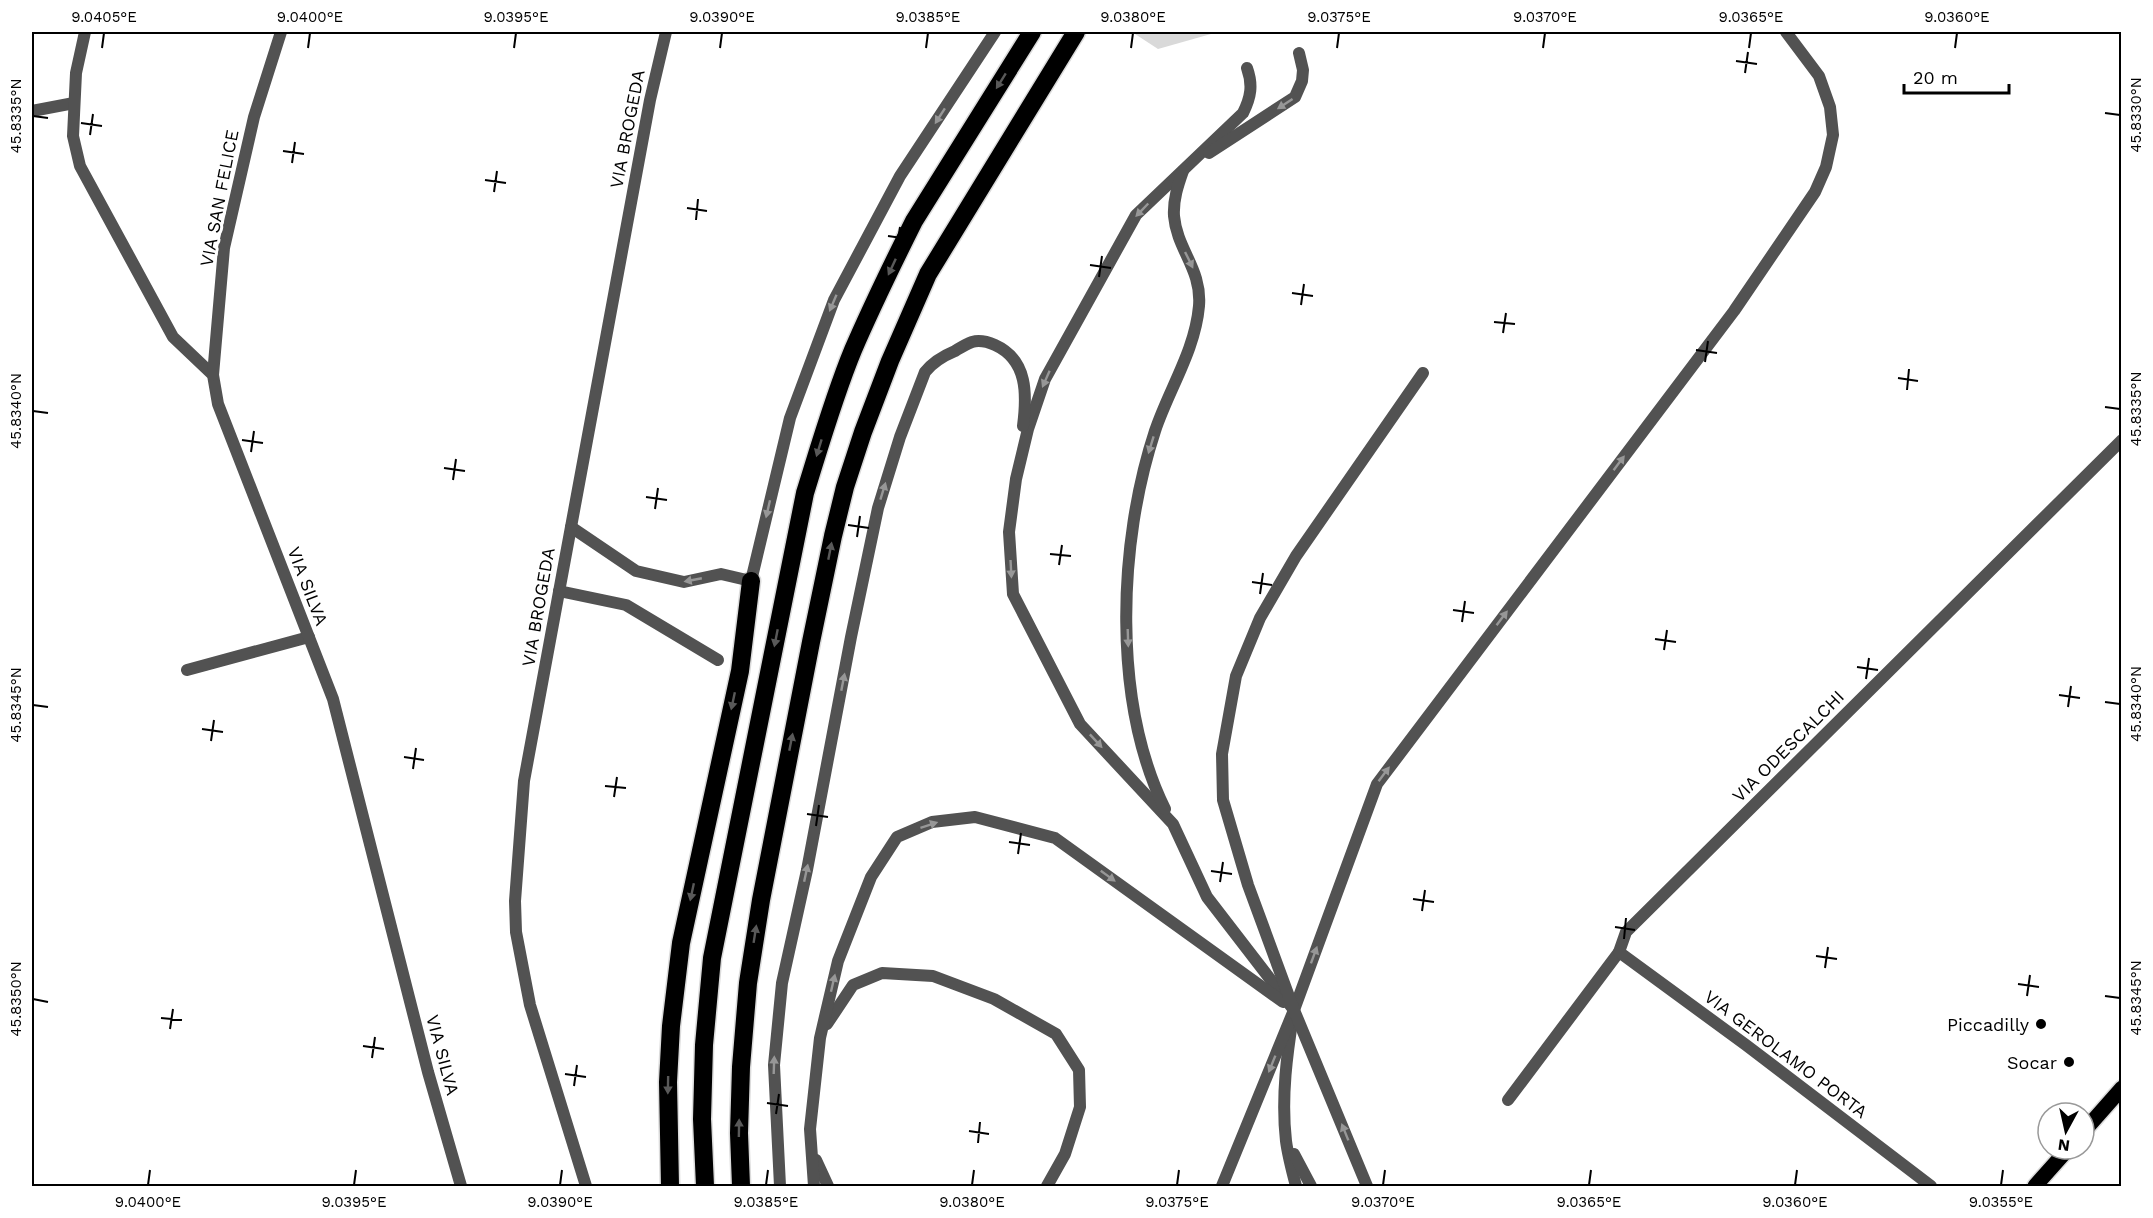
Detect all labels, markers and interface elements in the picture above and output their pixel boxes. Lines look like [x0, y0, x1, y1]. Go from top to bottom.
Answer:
text: 9.0405°E [71, 8, 137, 26]
text: 9.0400°E [277, 8, 343, 26]
text: 9.0395°E [484, 8, 548, 26]
text: 9.0390°E [689, 8, 755, 26]
text: 9.0385°E [896, 8, 960, 26]
text: 9.0380°E [1100, 8, 1166, 26]
text: 9.0375°E [1307, 8, 1371, 26]
text: 9.0370°E [1513, 8, 1577, 26]
text: 9.0365°E [1719, 8, 1783, 26]
text: 9.0360°E [1924, 8, 1990, 26]
scale bar [1904, 57, 2009, 95]
text: 20 m [1913, 67, 1958, 88]
street label: VIA BROGEDA [605, 68, 649, 190]
one-way arrow [995, 73, 1006, 89]
text: 45.8330°N [2127, 77, 2145, 153]
text: 45.8335°N [7, 79, 25, 153]
one-way arrow [1277, 98, 1293, 109]
one-way arrow [934, 107, 945, 124]
street label: VIA SAN FELICE [195, 128, 243, 268]
one-way arrow [1135, 202, 1149, 217]
one-way arrow [1185, 252, 1194, 269]
one-way arrow [887, 259, 896, 276]
one-way arrow [829, 295, 838, 312]
one-way arrow [1041, 370, 1051, 388]
text: 45.8335°N [2127, 372, 2145, 446]
text: 45.8340°N [7, 373, 25, 449]
one-way arrow [1146, 436, 1155, 454]
one-way arrow [814, 439, 823, 457]
one-way arrow [1613, 455, 1625, 470]
one-way arrow [879, 482, 888, 500]
one-way arrow [762, 499, 772, 518]
one-way arrow [826, 541, 835, 560]
street label: VIA SILVA [283, 544, 333, 628]
street label: VIA BROGEDA [517, 546, 559, 668]
one-way arrow [1007, 559, 1016, 578]
one-way arrow [684, 576, 703, 585]
one-way arrow [1496, 611, 1508, 627]
one-way arrow [1123, 628, 1133, 647]
one-way arrow [771, 629, 780, 648]
text: 45.8340°N [2127, 666, 2145, 742]
text: 45.8345°N [7, 667, 25, 743]
one-way arrow [838, 672, 847, 691]
street label: VIA ODESCALCHI [1728, 686, 1848, 806]
one-way arrow [728, 692, 737, 711]
one-way arrow [787, 733, 797, 752]
one-way arrow [1089, 733, 1102, 748]
one-way arrow [1378, 766, 1390, 781]
one-way arrow [920, 819, 938, 829]
one-way arrow [802, 864, 811, 883]
one-way arrow [1100, 870, 1116, 882]
one-way arrow [687, 882, 696, 901]
one-way arrow [751, 924, 760, 943]
one-way arrow [1310, 946, 1320, 964]
text: 45.8345°N [2127, 960, 2145, 1036]
text: 45.8350°N [7, 961, 25, 1037]
one-way arrow [829, 973, 838, 992]
street label: VIA GEROLAMO PORTA [1700, 986, 1872, 1122]
street label: VIA SILVA [422, 1012, 464, 1098]
place label: Piccadilly [1947, 1014, 2030, 1035]
marker: Piccadilly [2034, 1017, 2048, 1031]
place label: Socar [2007, 1052, 2057, 1073]
marker: Socar [2062, 1055, 2076, 1069]
one-way arrow [769, 1056, 779, 1075]
one-way arrow [1267, 1056, 1277, 1074]
one-way arrow [664, 1075, 673, 1094]
north arrow [2036, 1101, 2096, 1161]
one-way arrow [734, 1119, 744, 1138]
one-way arrow [1340, 1123, 1350, 1141]
text: N [2057, 1135, 2071, 1156]
text: 9.0400°E [115, 1193, 181, 1211]
text: 9.0395°E [322, 1193, 386, 1211]
text: 9.0390°E [527, 1193, 593, 1211]
text: 9.0385°E [734, 1193, 798, 1211]
text: 9.0380°E [939, 1193, 1005, 1211]
text: 9.0375°E [1145, 1193, 1209, 1211]
text: 9.0370°E [1351, 1193, 1415, 1211]
text: 9.0365°E [1557, 1193, 1621, 1211]
text: 9.0360°E [1762, 1193, 1828, 1211]
text: 9.0355°E [1969, 1193, 2033, 1211]

